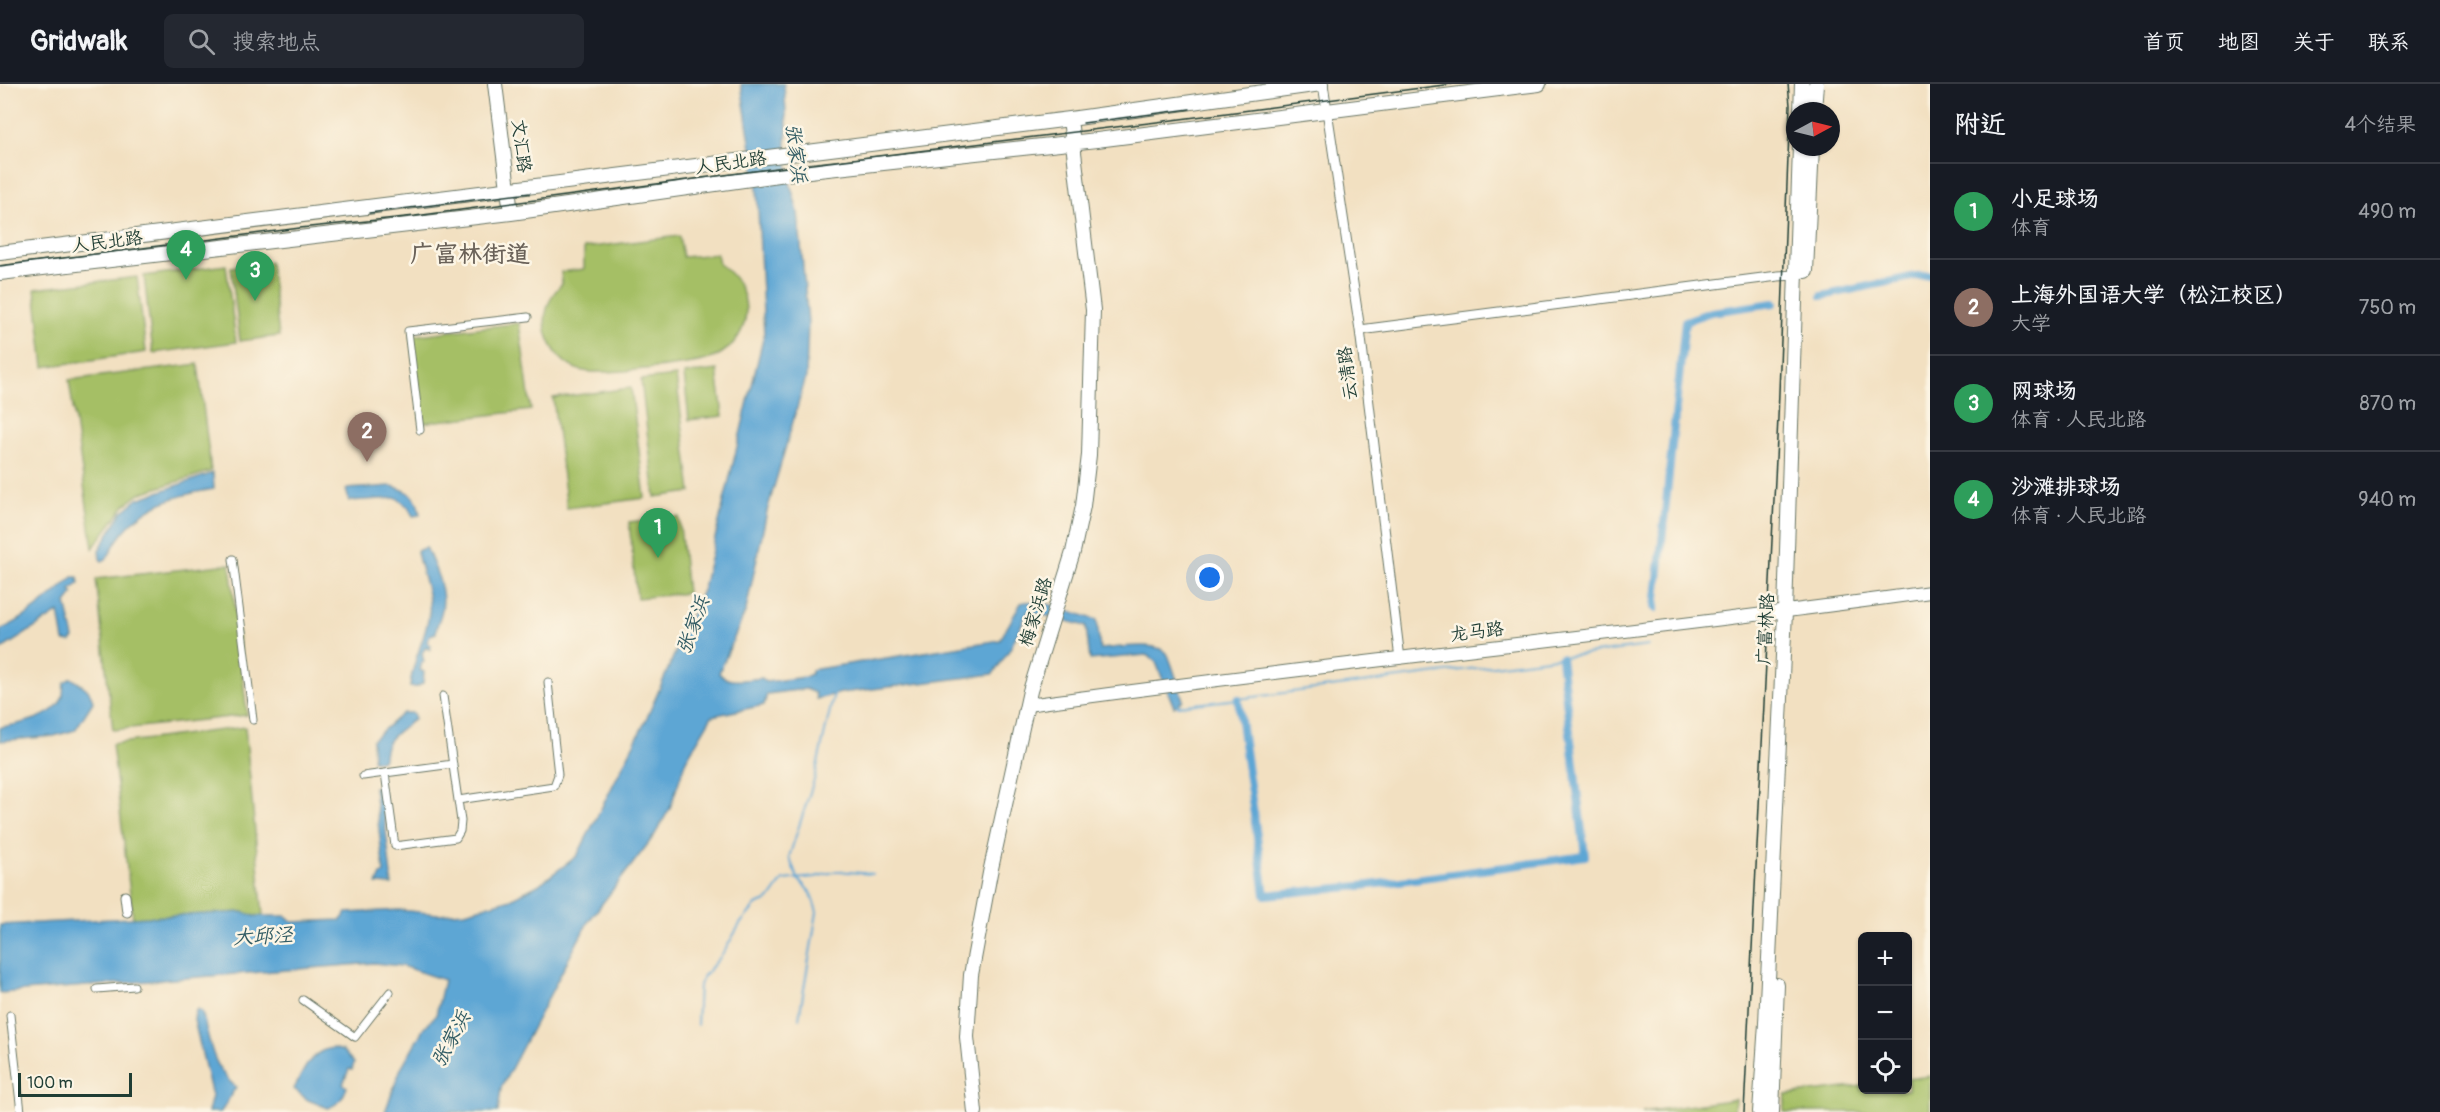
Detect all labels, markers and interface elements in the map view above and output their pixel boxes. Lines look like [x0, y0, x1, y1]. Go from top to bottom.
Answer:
search box [164, 14, 584, 68]
text: Gridwalk [30, 24, 128, 59]
icon: search [185, 25, 218, 58]
text: 搜索地点 [233, 28, 321, 56]
text: 首页 [2143, 29, 2185, 56]
text: 地图 [2218, 29, 2260, 56]
text: 关于 [2293, 29, 2335, 56]
text: 联系 [2368, 29, 2410, 56]
north arrow [1786, 102, 1840, 156]
text: 附近 [1954, 109, 2006, 141]
text: 4个结果 [2344, 112, 2416, 137]
street label: 文汇路 [506, 118, 536, 174]
water label: 张家浜 [780, 122, 812, 185]
street label: 人民北路 [694, 147, 768, 179]
text: 小足球场 [2011, 185, 2099, 213]
text: 1 [1970, 199, 1977, 224]
text: 490 m [2358, 199, 2416, 224]
text: 体育 [2011, 215, 2051, 240]
street label: 人民北路 [70, 226, 144, 258]
pin: 4 [166, 230, 206, 280]
district label: 广富林街道 [410, 240, 530, 269]
pin: 3 [236, 252, 274, 301]
text: 上海外国语大学（松江校区） [2011, 281, 2297, 309]
text: 2 [1968, 295, 1979, 320]
text: 750 m [2359, 295, 2416, 320]
text: 大学 [2011, 311, 2051, 336]
street label: 云清路 [1333, 345, 1363, 401]
text: 网球场 [2011, 377, 2077, 405]
text: 3 [1968, 391, 1979, 416]
text: 870 m [2360, 391, 2416, 416]
text: 体育 · 人民北路 [2011, 407, 2146, 432]
pin: 2 [348, 412, 386, 462]
text: 沙滩排球场 [2011, 473, 2121, 501]
text: 4 [1968, 487, 1979, 512]
text: 940 m [2358, 487, 2416, 512]
text: 体育 · 人民北路 [2011, 503, 2146, 528]
pin: 1 [638, 508, 678, 558]
your location [1195, 563, 1224, 592]
street label: 梅家浜路 [1014, 574, 1058, 650]
water label: 张家浜 [671, 592, 715, 657]
street label: 广富林路 [1753, 592, 1779, 666]
street label: 龙马路 [1449, 617, 1505, 647]
water label: 大邱泾 [232, 922, 295, 950]
map controls [1858, 932, 1912, 1094]
button: + [1858, 932, 1912, 986]
button: − [1858, 986, 1912, 1040]
water label: 张家浜 [426, 1006, 477, 1071]
button: locate [1858, 1040, 1912, 1094]
scale bar [18, 1070, 132, 1098]
text: 100 m [27, 1073, 73, 1093]

